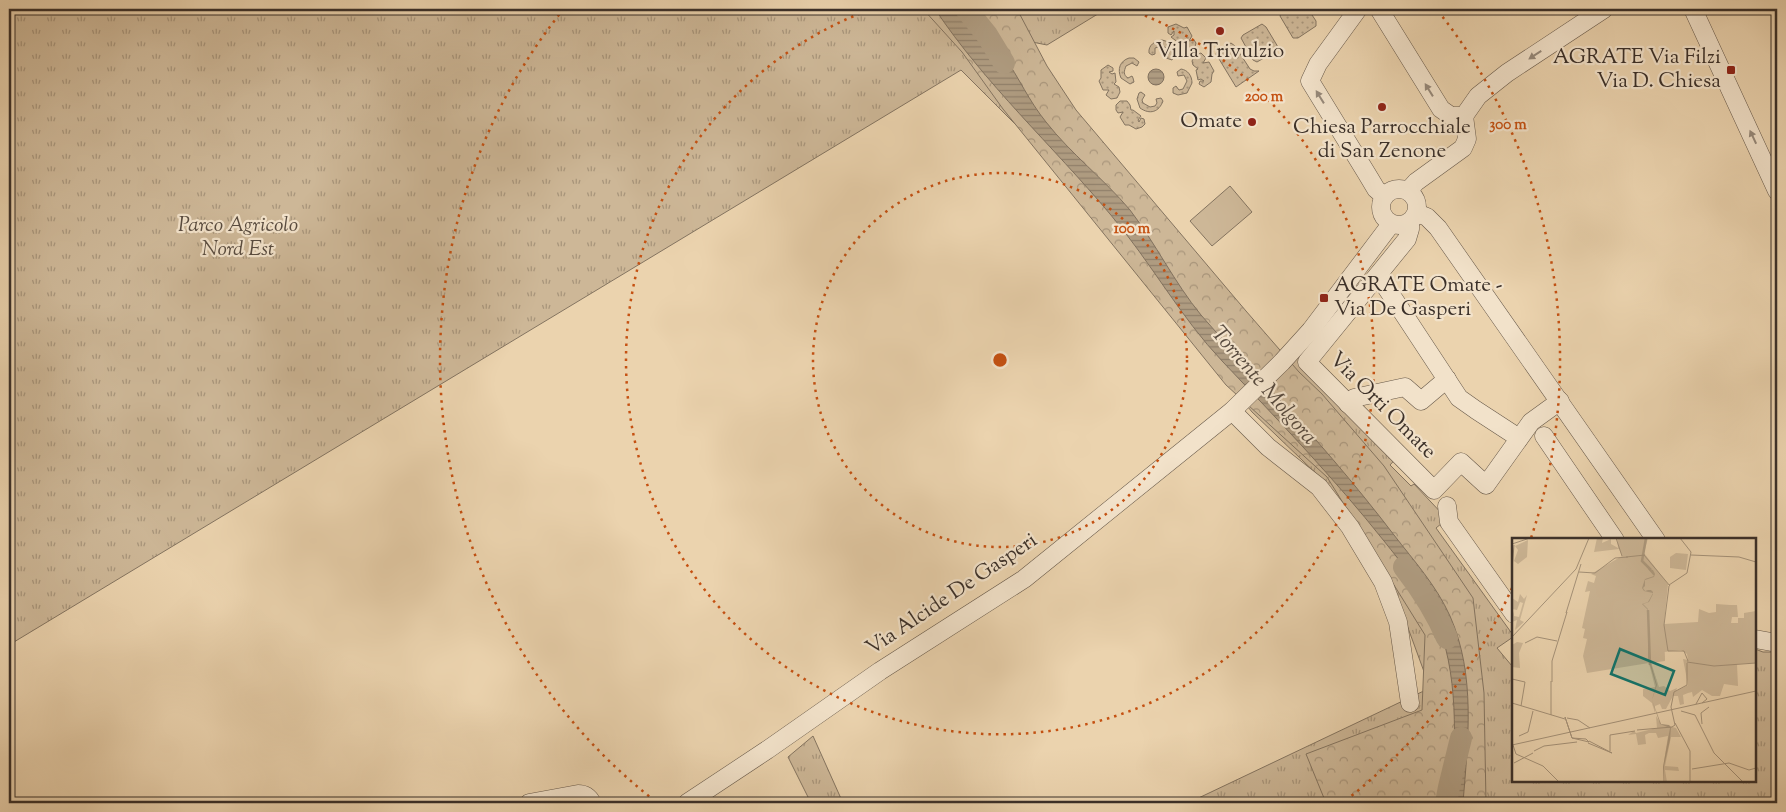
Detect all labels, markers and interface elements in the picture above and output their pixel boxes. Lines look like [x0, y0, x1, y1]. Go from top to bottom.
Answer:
marker: Villa Trivulzio [1214, 25, 1226, 37]
place label: Villa Trivulzio [1156, 37, 1284, 67]
place label: AGRATE Via Filzi Via D. Chiesa [1553, 43, 1721, 97]
one-way arrow [1528, 50, 1541, 60]
marker: AGRATE Via Filzi Via D. Chiesa [1725, 64, 1737, 76]
one-way arrow [1424, 83, 1433, 96]
text: 200 m [1245, 87, 1284, 108]
one-way arrow [1315, 90, 1325, 104]
marker: Chiesa Parrocchiale di San Zenone [1376, 101, 1388, 113]
place label: Omate [1180, 107, 1242, 137]
place label: Chiesa Parrocchiale di San Zenone [1293, 113, 1471, 167]
text: 300 m [1489, 115, 1527, 136]
marker: Omate [1246, 116, 1258, 128]
one-way arrow [1748, 130, 1756, 144]
park label: Parco Agricolo Nord Est [178, 211, 298, 265]
text: 100 m [1114, 219, 1151, 240]
place label: AGRATE Omate - Via De Gasperi [1334, 271, 1503, 325]
marker: AGRATE Omate - Via De Gasperi [1318, 292, 1330, 304]
water label: Torrente Molgora [1202, 319, 1324, 453]
street label: Via Orti Omate [1322, 346, 1442, 466]
centre of rings [991, 351, 1009, 369]
street label: Via Alcide De Gasperi [860, 526, 1044, 664]
inset map [1512, 538, 1756, 782]

